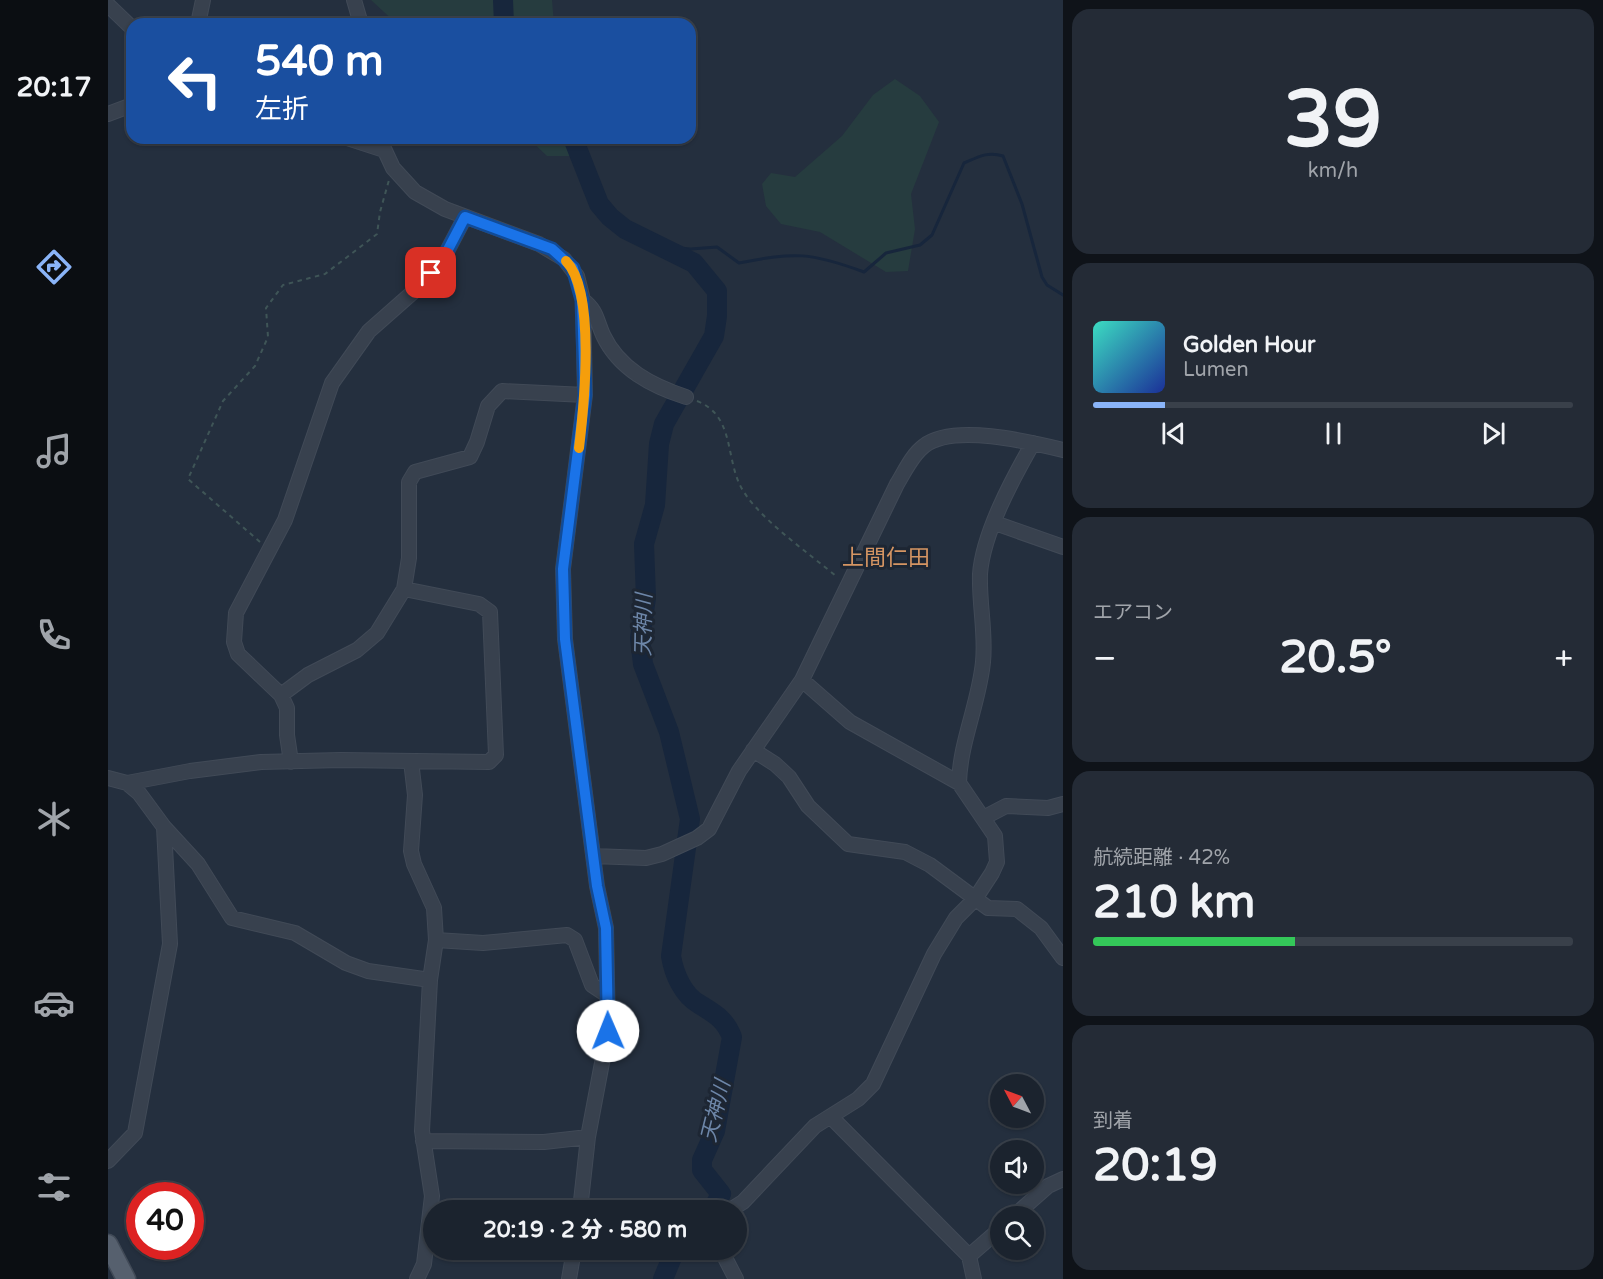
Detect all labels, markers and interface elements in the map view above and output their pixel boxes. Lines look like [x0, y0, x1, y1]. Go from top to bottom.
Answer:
text: 540 m [255, 36, 384, 87]
icon: left [156, 42, 234, 120]
text: 20:17 [17, 71, 91, 104]
text: 39 [1284, 73, 1382, 167]
text: 左折 [255, 93, 309, 126]
text: km/h [1308, 159, 1358, 183]
icon: directions [33, 246, 75, 288]
pin [405, 247, 456, 298]
icon: arrive [414, 256, 447, 289]
text: Golden Hour [1183, 332, 1315, 358]
text: Lumen [1183, 358, 1249, 382]
icon: previous [1157, 417, 1190, 450]
icon: pause [1317, 417, 1350, 450]
icon: next [1477, 417, 1510, 450]
icon: music [33, 430, 75, 472]
district label: 上間仁田 [842, 545, 930, 571]
water label: 天神川 [631, 591, 657, 657]
text: エアコン [1093, 601, 1173, 625]
icon: phone [33, 614, 75, 656]
text: 20.5° [1279, 631, 1392, 685]
text: − [1093, 639, 1117, 678]
text: + [1554, 639, 1573, 678]
icon: climate [33, 798, 75, 840]
text: 航続距離 · 42% [1093, 846, 1230, 870]
text: 210 km [1093, 876, 1255, 930]
icon: car [33, 982, 75, 1024]
position arrow [576, 999, 640, 1063]
north arrow [990, 1074, 1044, 1128]
map controls [990, 1074, 1044, 1260]
water label: 天神川 [696, 1075, 736, 1145]
text: 到着 [1093, 1109, 1133, 1133]
text: 20:19 [1093, 1139, 1218, 1193]
button: sound [990, 1140, 1044, 1194]
icon: filters [33, 1166, 75, 1208]
speed limit sign: 40 [126, 1182, 204, 1260]
button: search [990, 1206, 1044, 1260]
text: 20:19 · 2 分 · 580 m [483, 1217, 687, 1243]

